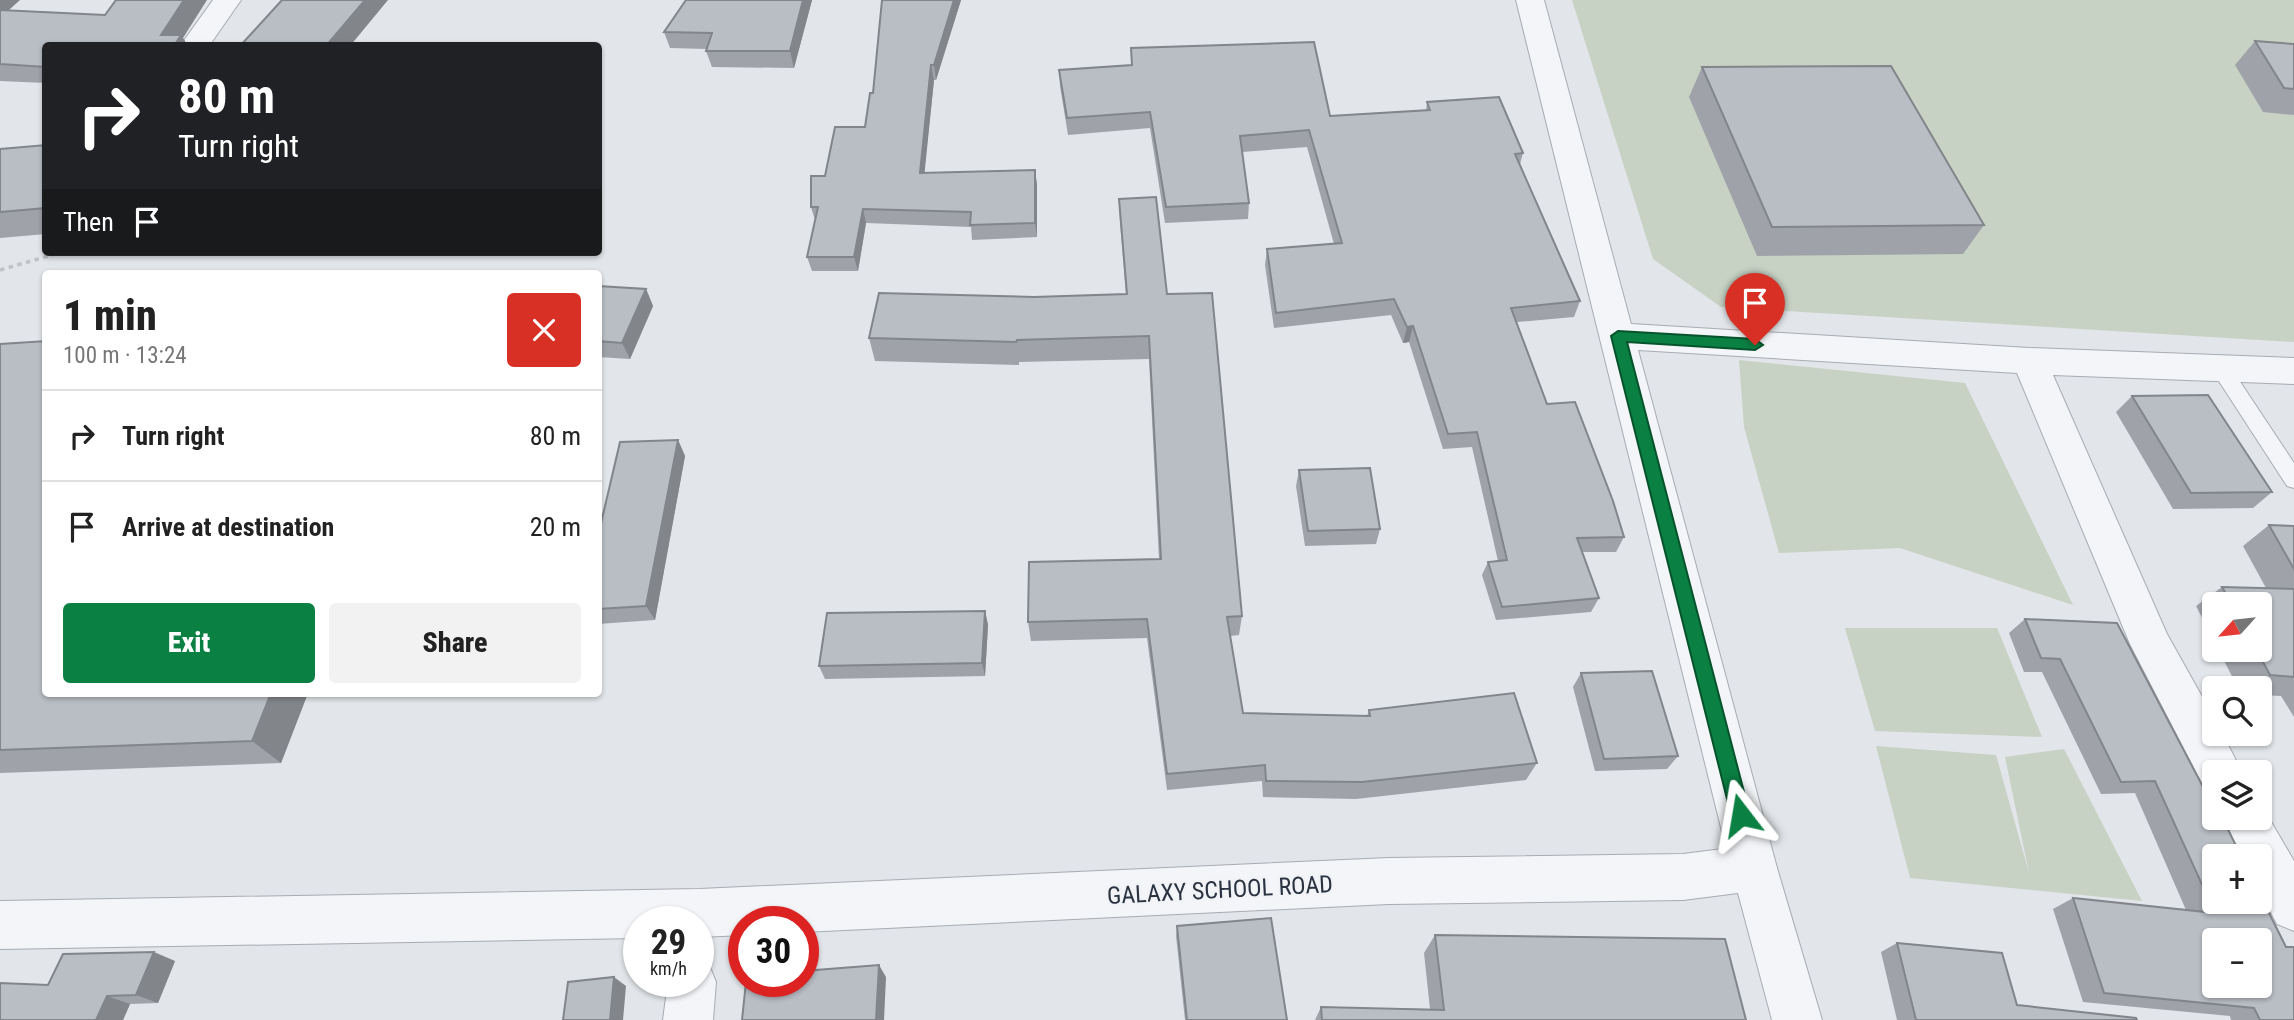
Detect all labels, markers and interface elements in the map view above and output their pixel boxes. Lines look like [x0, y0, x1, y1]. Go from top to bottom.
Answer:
text: 80 m [178, 68, 275, 125]
icon: right [63, 70, 154, 161]
text: Turn right [178, 127, 299, 165]
icon: arrive [128, 203, 166, 241]
text: Then [63, 207, 114, 237]
pin [1725, 273, 1785, 345]
icon: arrive [1736, 284, 1774, 322]
text: 1 min [63, 291, 157, 340]
button: close [507, 293, 581, 367]
text: 100 m · 13:24 [63, 342, 187, 369]
icon: right [63, 417, 101, 455]
text: Turn right [122, 421, 224, 451]
text: 80 m [530, 421, 581, 451]
icon: arrive [63, 508, 101, 546]
text: Arrive at destination [122, 512, 334, 542]
text: 20 m [530, 512, 581, 542]
north arrow [2202, 592, 2272, 662]
map controls [2202, 592, 2272, 998]
button: Exit [63, 603, 315, 683]
button: Share [329, 603, 581, 683]
button: search [2202, 676, 2272, 746]
button: layers [2202, 760, 2272, 830]
position arrow [1704, 778, 1778, 852]
button: + [2202, 844, 2272, 914]
street label: GALAXY SCHOOL ROAD [1106, 870, 1334, 910]
speed limit sign: 30 [728, 906, 819, 997]
text: 29 [651, 922, 686, 963]
button: − [2202, 928, 2272, 998]
text: km/h [650, 958, 687, 979]

